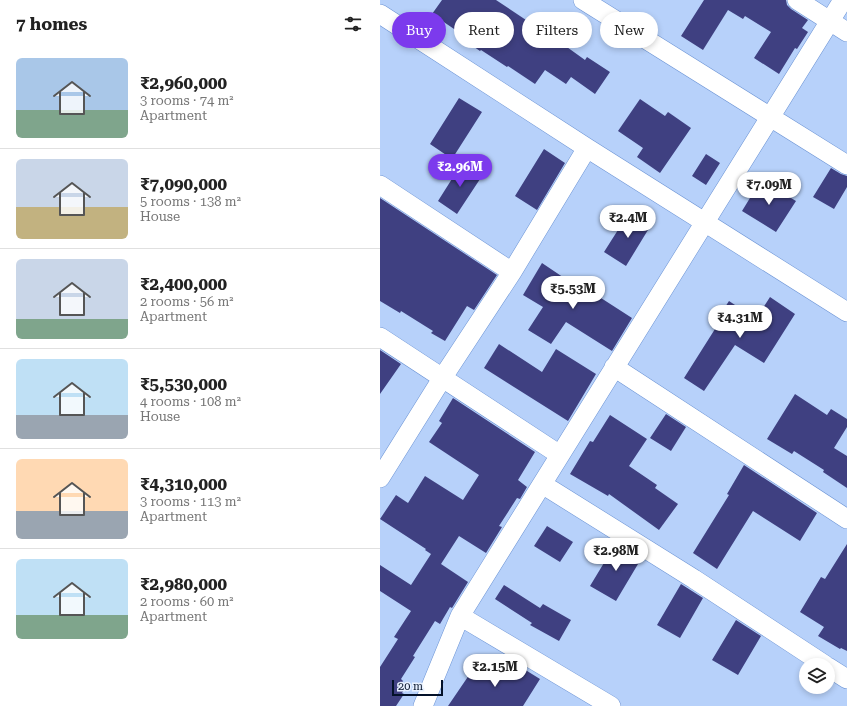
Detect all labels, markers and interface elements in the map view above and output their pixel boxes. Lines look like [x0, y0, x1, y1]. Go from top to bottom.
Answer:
chip: Buy [392, 12, 446, 48]
chip: Rent [454, 12, 514, 48]
chip: Filters [522, 12, 592, 48]
chip: New [600, 12, 658, 48]
icon: filters [342, 13, 364, 35]
text: 7 homes [16, 14, 87, 34]
text: ₹2,960,000 [140, 73, 227, 93]
icon: home [48, 74, 96, 122]
text: 3 rooms · 74 m² [140, 93, 234, 108]
text: Apartment [140, 108, 207, 123]
pin: ₹2.96M [427, 154, 493, 188]
text: ₹2.96M [437, 159, 483, 174]
pin: ₹7.09M [736, 172, 802, 206]
text: ₹7,090,000 [140, 174, 227, 194]
icon: home [48, 175, 96, 223]
text: ₹7.09M [746, 177, 792, 192]
text: 5 rooms · 138 m² [140, 194, 241, 209]
pin: ₹2.4M [600, 205, 656, 239]
text: House [140, 209, 180, 224]
text: ₹2.4M [609, 210, 647, 225]
text: ₹2,400,000 [140, 274, 227, 294]
icon: home [48, 275, 96, 323]
pin: ₹5.53M [540, 276, 606, 310]
text: ₹5.53M [550, 281, 596, 296]
text: 2 rooms · 56 m² [140, 294, 234, 309]
pin: ₹4.31M [707, 305, 773, 339]
text: Apartment [140, 309, 207, 324]
text: ₹4.31M [717, 310, 763, 325]
text: ₹5,530,000 [140, 374, 227, 394]
icon: home [48, 375, 96, 423]
text: 4 rooms · 108 m² [140, 394, 241, 409]
text: House [140, 409, 180, 424]
text: ₹4,310,000 [140, 474, 227, 494]
icon: home [48, 475, 96, 523]
text: 3 rooms · 113 m² [140, 494, 241, 509]
text: Apartment [140, 509, 207, 524]
pin: ₹2.98M [583, 538, 649, 572]
text: ₹2.98M [593, 543, 639, 558]
text: ₹2,980,000 [140, 574, 227, 594]
icon: home [48, 575, 96, 623]
text: 2 rooms · 60 m² [140, 594, 234, 609]
text: Apartment [140, 609, 207, 624]
pin: ₹2.15M [462, 654, 528, 688]
map controls [799, 658, 835, 694]
button: layers [799, 658, 835, 694]
text: ₹2.15M [472, 659, 518, 674]
scale bar [392, 678, 443, 697]
text: 20 m [398, 680, 423, 693]

